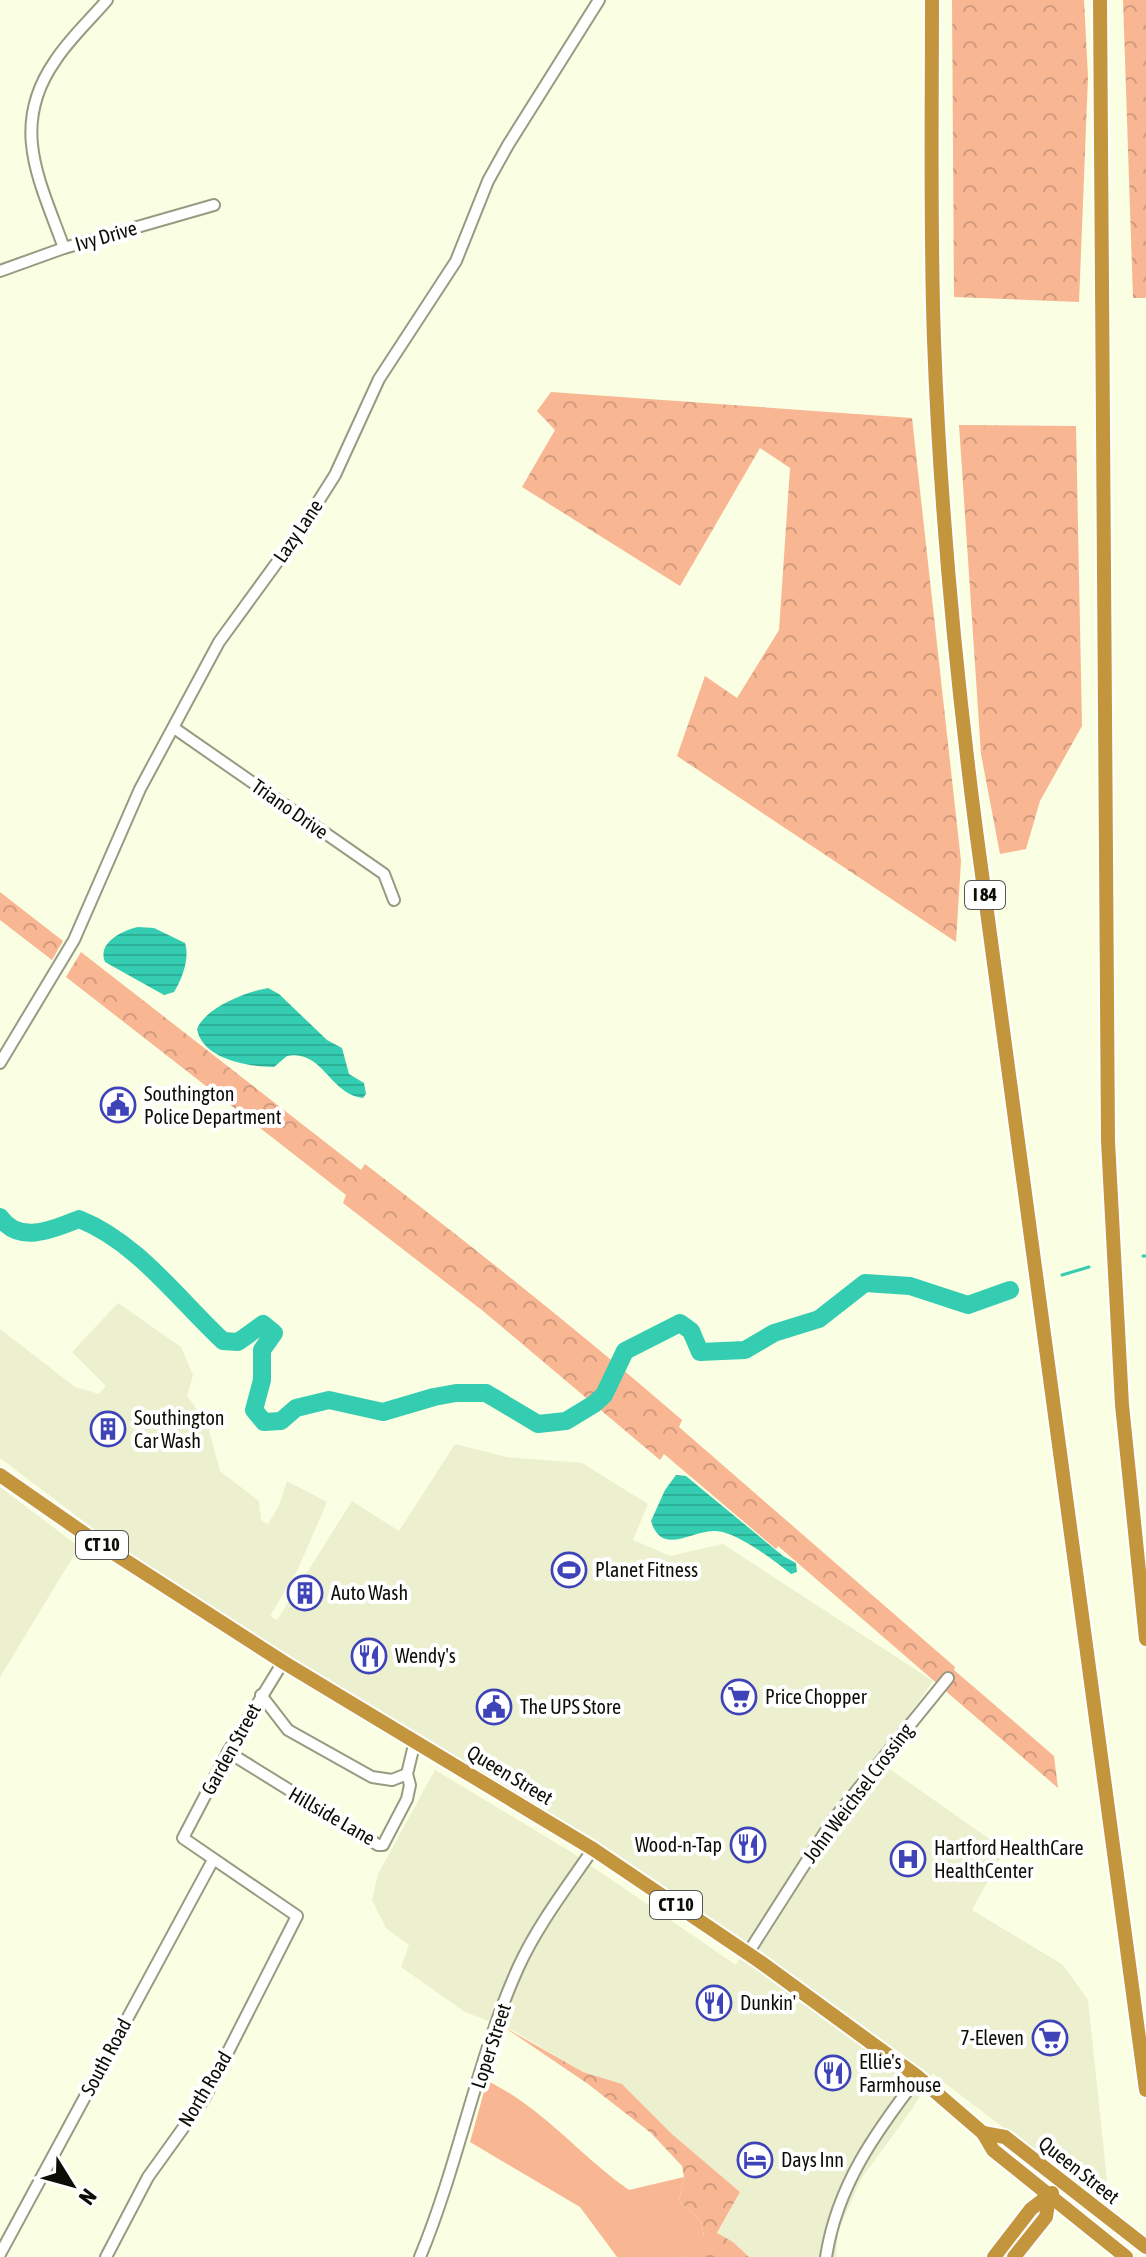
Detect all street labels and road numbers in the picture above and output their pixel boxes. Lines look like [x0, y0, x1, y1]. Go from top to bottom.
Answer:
street label: Ivy Drive [72, 216, 139, 255]
street label: Lazy Lane [268, 495, 327, 567]
street label: Triano Drive [248, 774, 333, 843]
road number: I 84 [965, 881, 1005, 909]
road number: CT 10 [76, 1531, 128, 1559]
street label: Garden Street [196, 1699, 265, 1798]
street label: John Weichsel Crossing [798, 1718, 918, 1867]
street label: Queen Street [463, 1740, 557, 1809]
street label: Hillside Lane [285, 1782, 379, 1849]
road number: CT 10 [650, 1891, 702, 1919]
street label: Loper Street [466, 2000, 515, 2091]
street label: South Road [76, 2014, 135, 2099]
street label: North Road [173, 2047, 236, 2130]
street label: Queen Street [1035, 2131, 1124, 2208]

